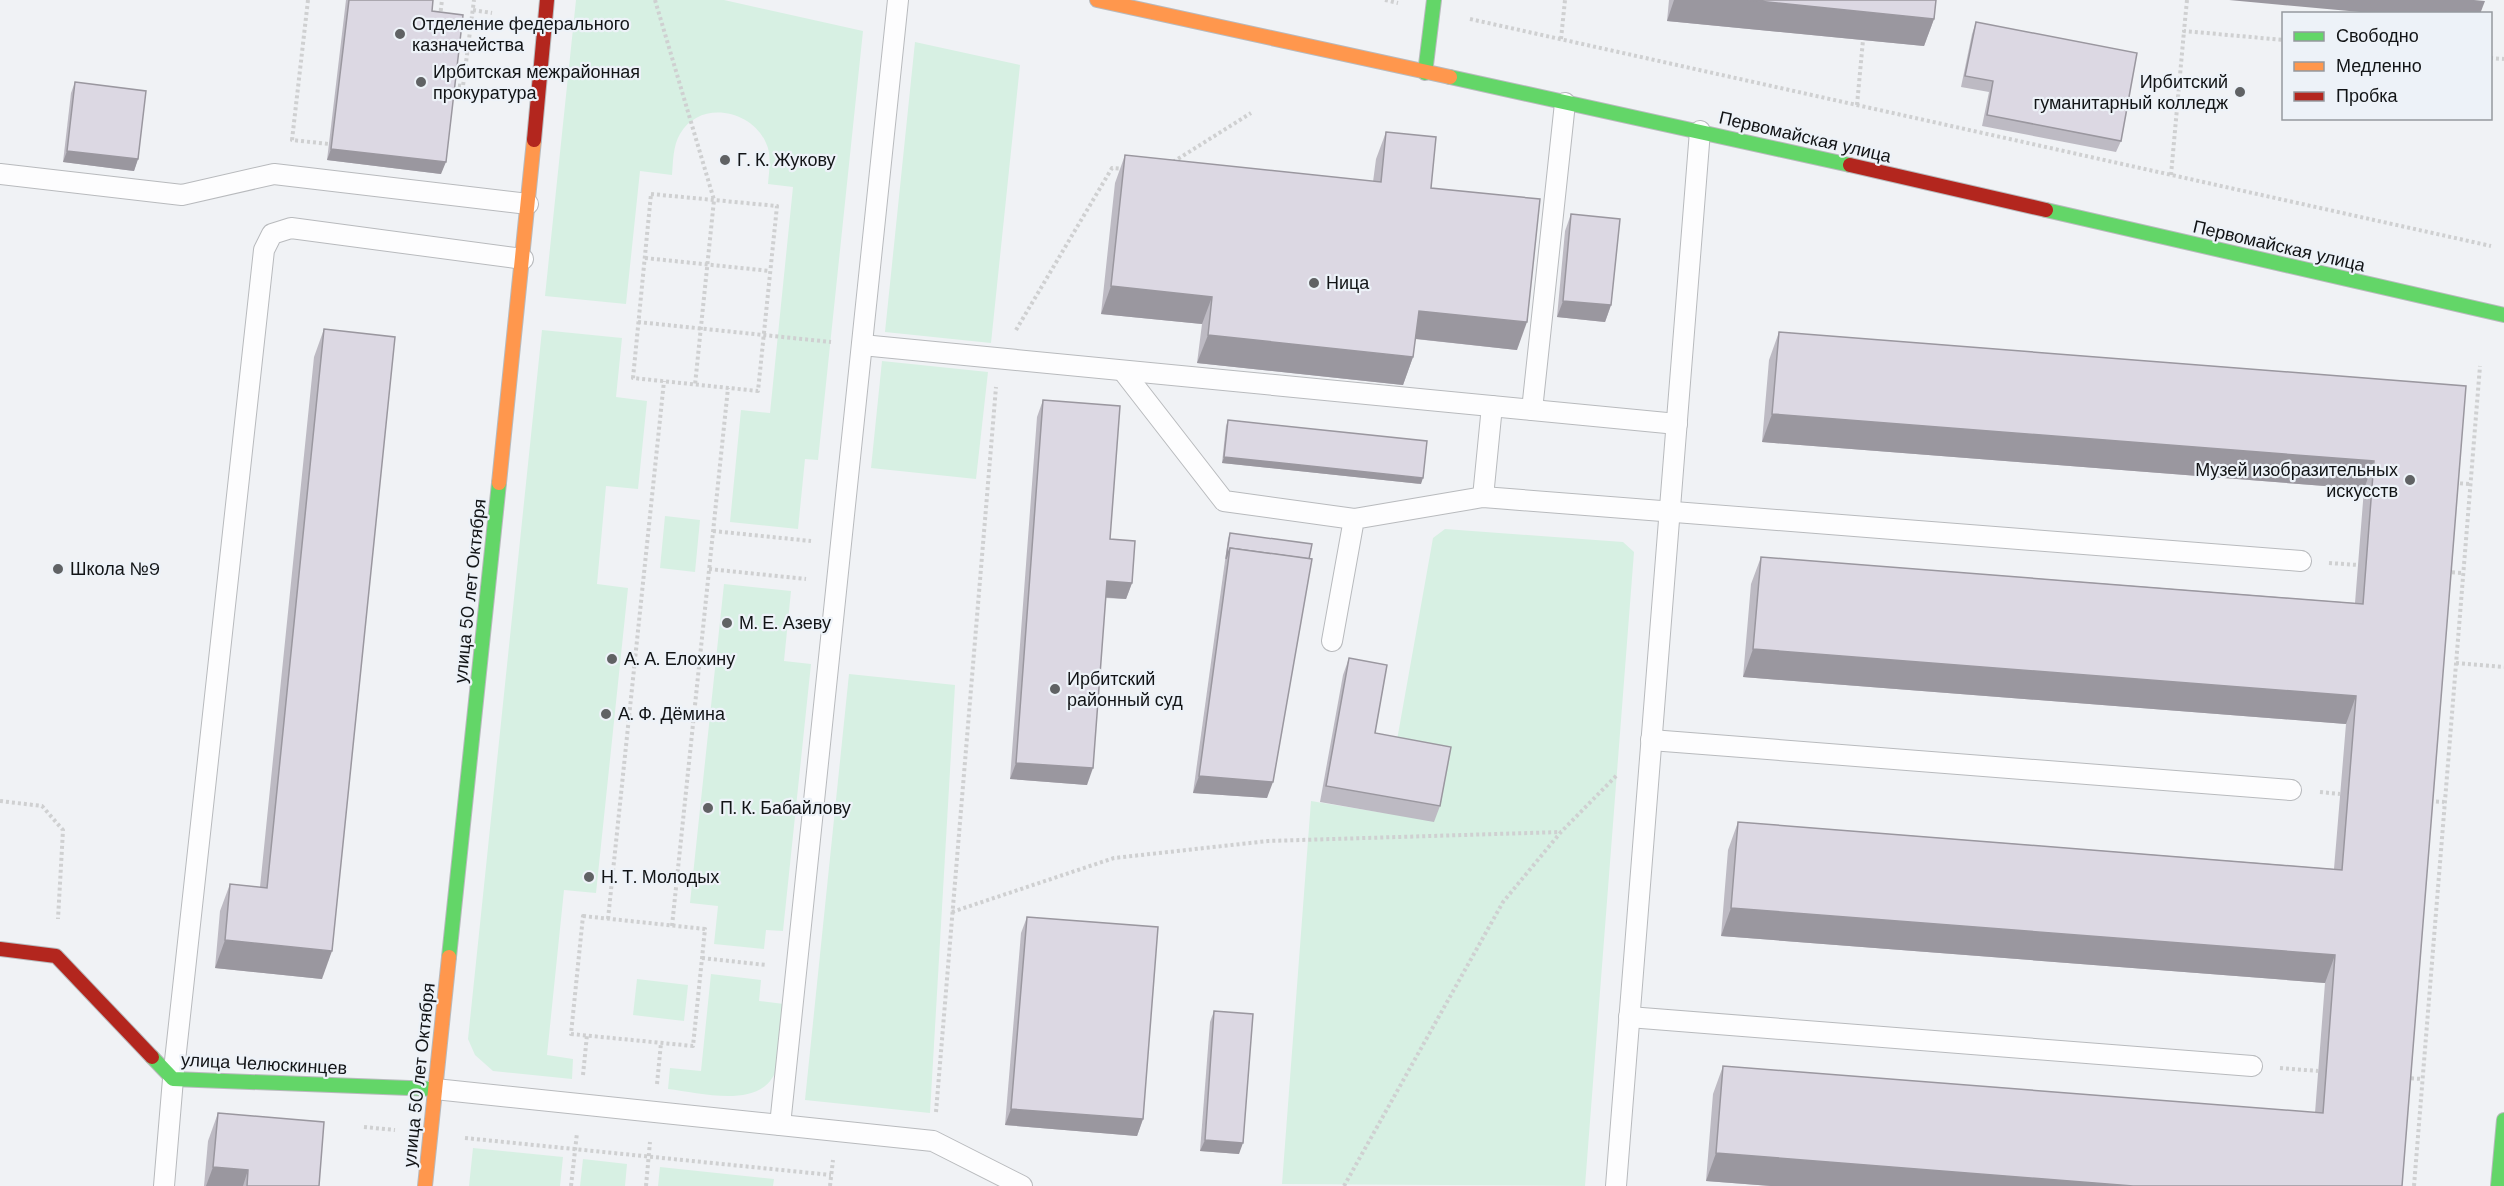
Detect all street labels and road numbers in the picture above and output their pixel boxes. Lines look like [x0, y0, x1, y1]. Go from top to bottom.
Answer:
street label: Первомайская улица [1717, 106, 1894, 169]
street label: Первомайская улица [2191, 215, 2368, 278]
street label: улица 50 лет Октября [448, 498, 492, 684]
street label: улица 50 лет Октября [397, 982, 441, 1168]
street label: улица Челюскинцев [180, 1048, 348, 1080]

